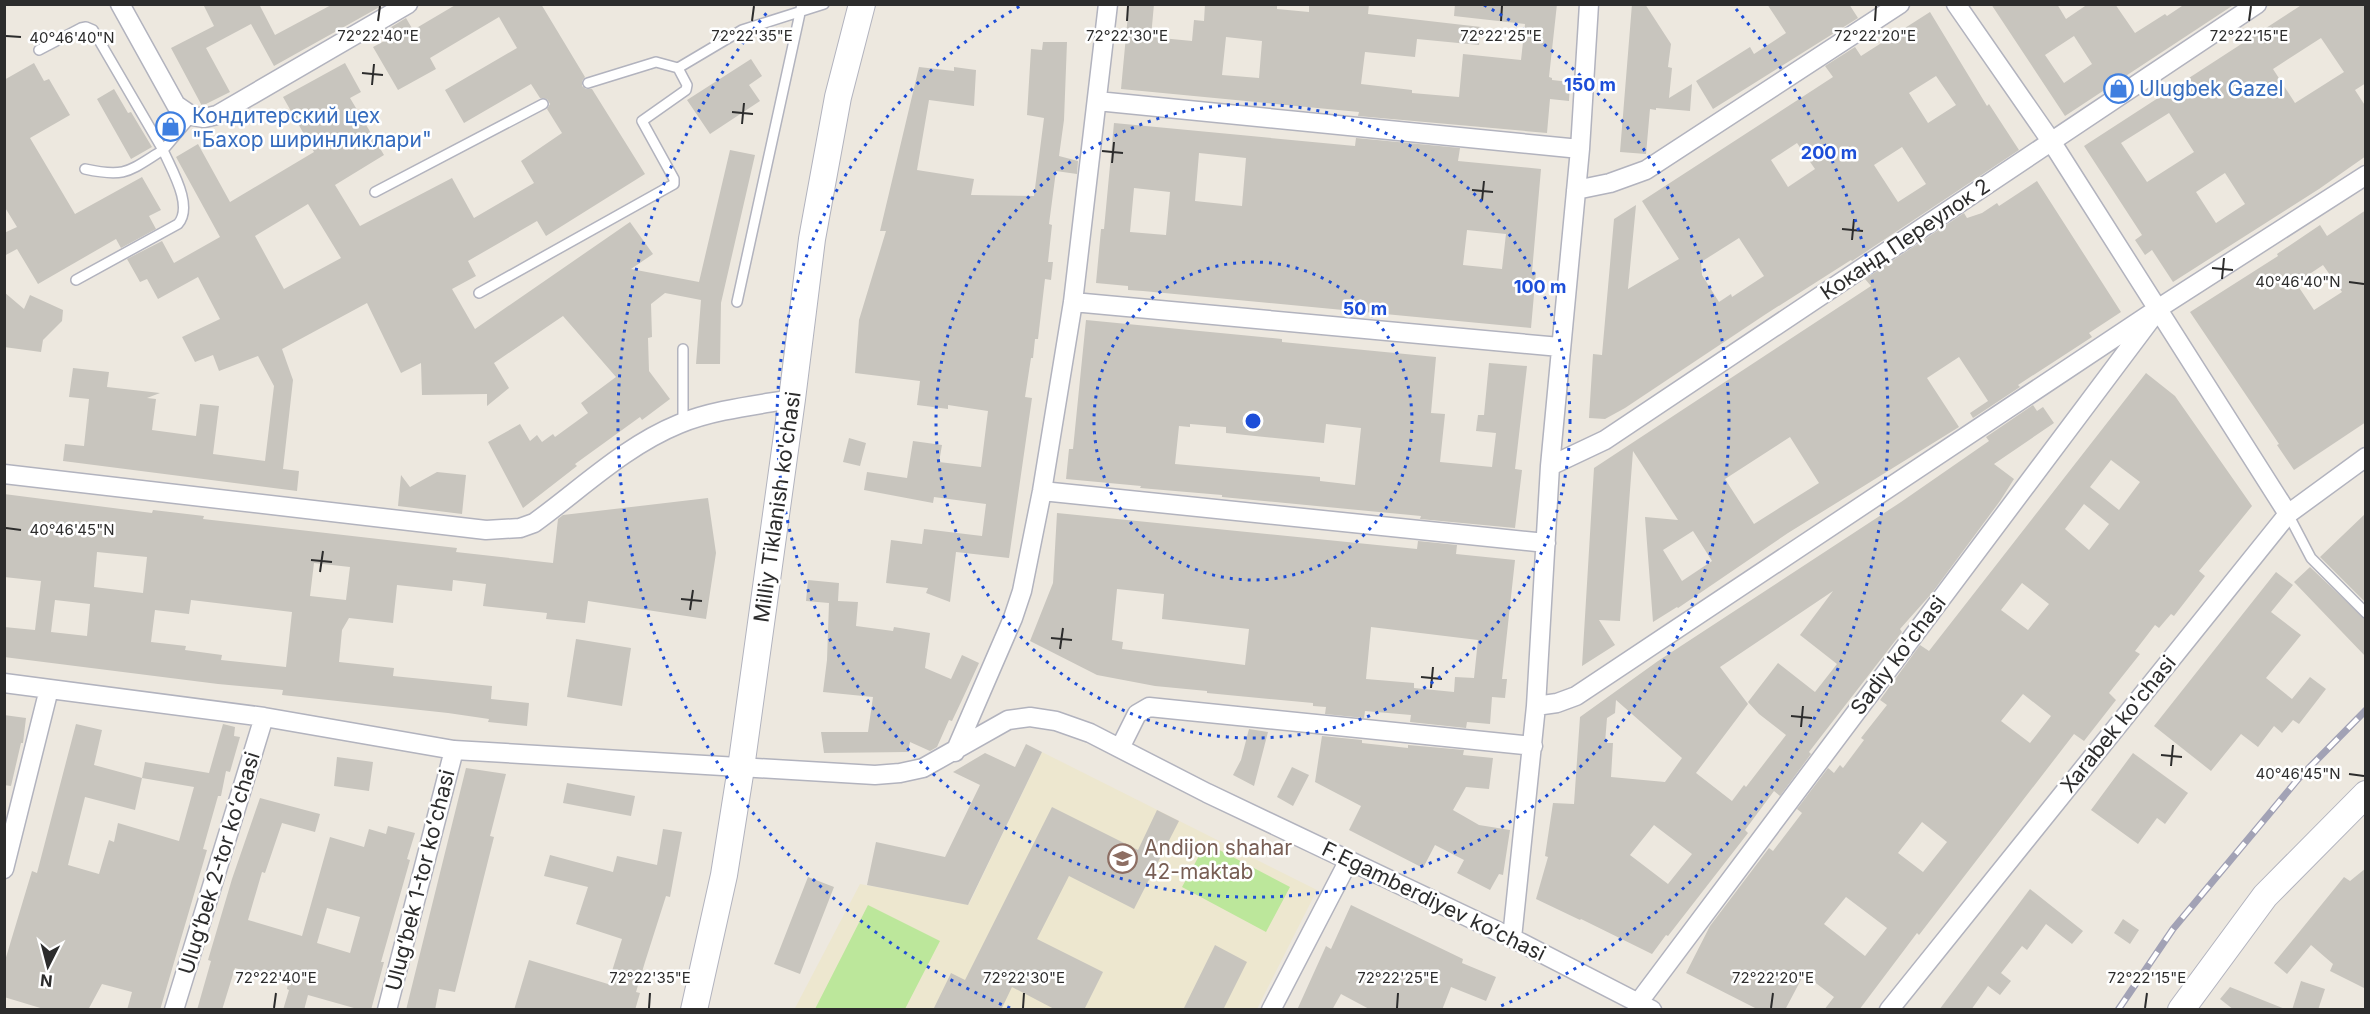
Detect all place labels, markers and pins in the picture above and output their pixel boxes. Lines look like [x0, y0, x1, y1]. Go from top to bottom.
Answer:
shop icon: Ulugbek Gazel [2102, 72, 2134, 104]
place label: Ulugbek Gazel [2139, 76, 2284, 101]
place label: Кондитерский цех "Бахор ширинликлари" [192, 103, 432, 152]
shop icon: Кондитерский цех "Бахор ширинликлари" [155, 111, 187, 143]
centre of rings [1243, 411, 1263, 431]
place label: Andijon shahar 42-maktab [1144, 835, 1292, 884]
school or university icon: Andijon shahar 42-maktab [1107, 843, 1139, 875]

